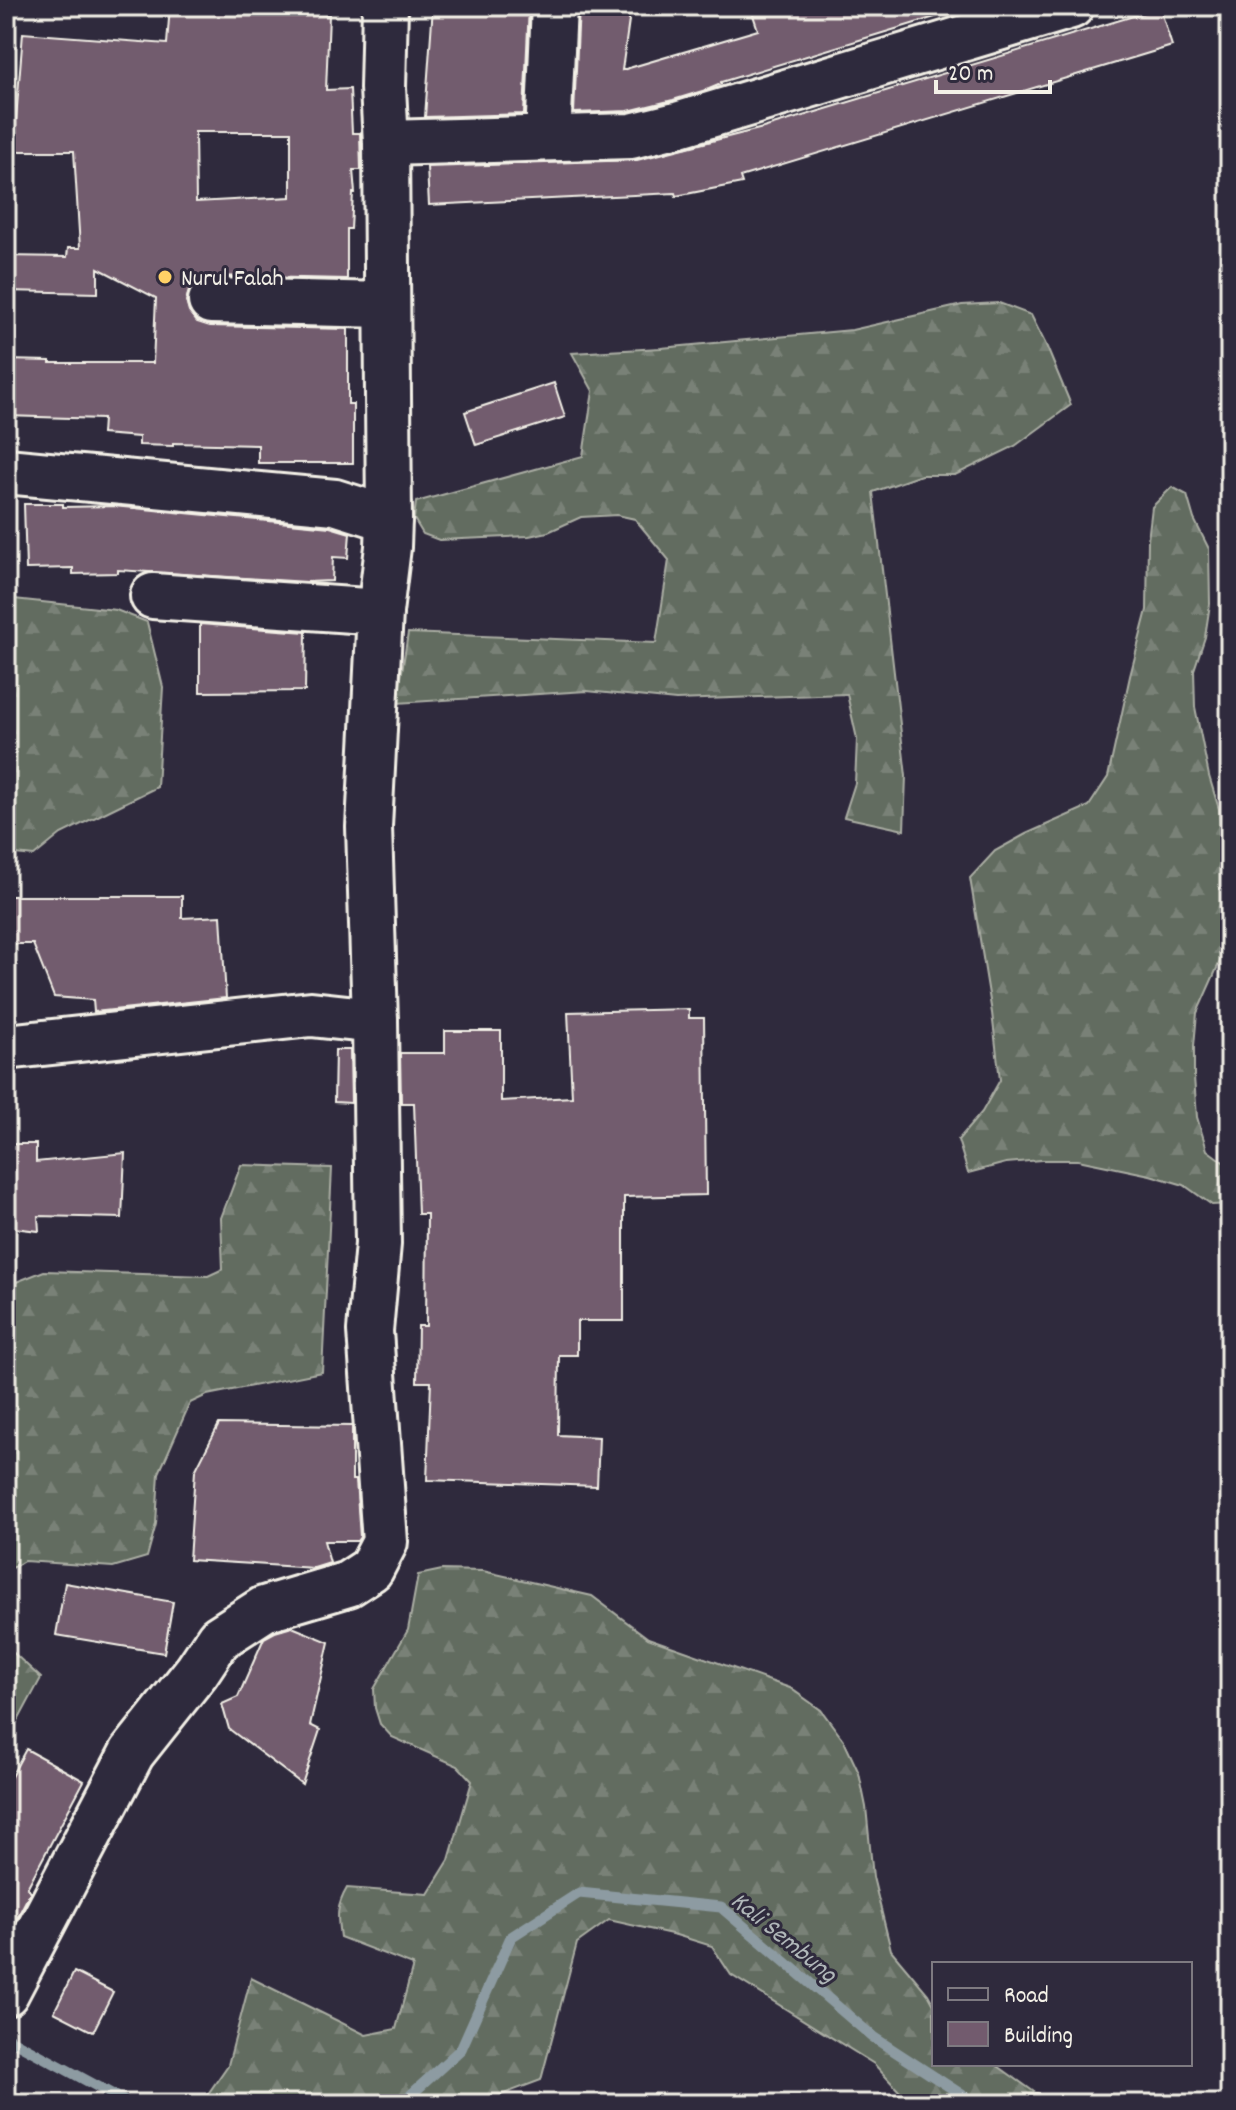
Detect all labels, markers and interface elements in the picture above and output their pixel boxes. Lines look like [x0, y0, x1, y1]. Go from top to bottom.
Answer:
scale bar [936, 44, 1050, 94]
text: 20 m [948, 58, 994, 92]
place label: Nurul Falah [181, 263, 284, 297]
marker: Nurul Falah [156, 268, 174, 286]
water label: Kali Sembung [722, 1884, 845, 1994]
legend [932, 1962, 1192, 2066]
text: Road [1004, 1980, 1049, 2014]
text: Building [1004, 2020, 1073, 2054]

